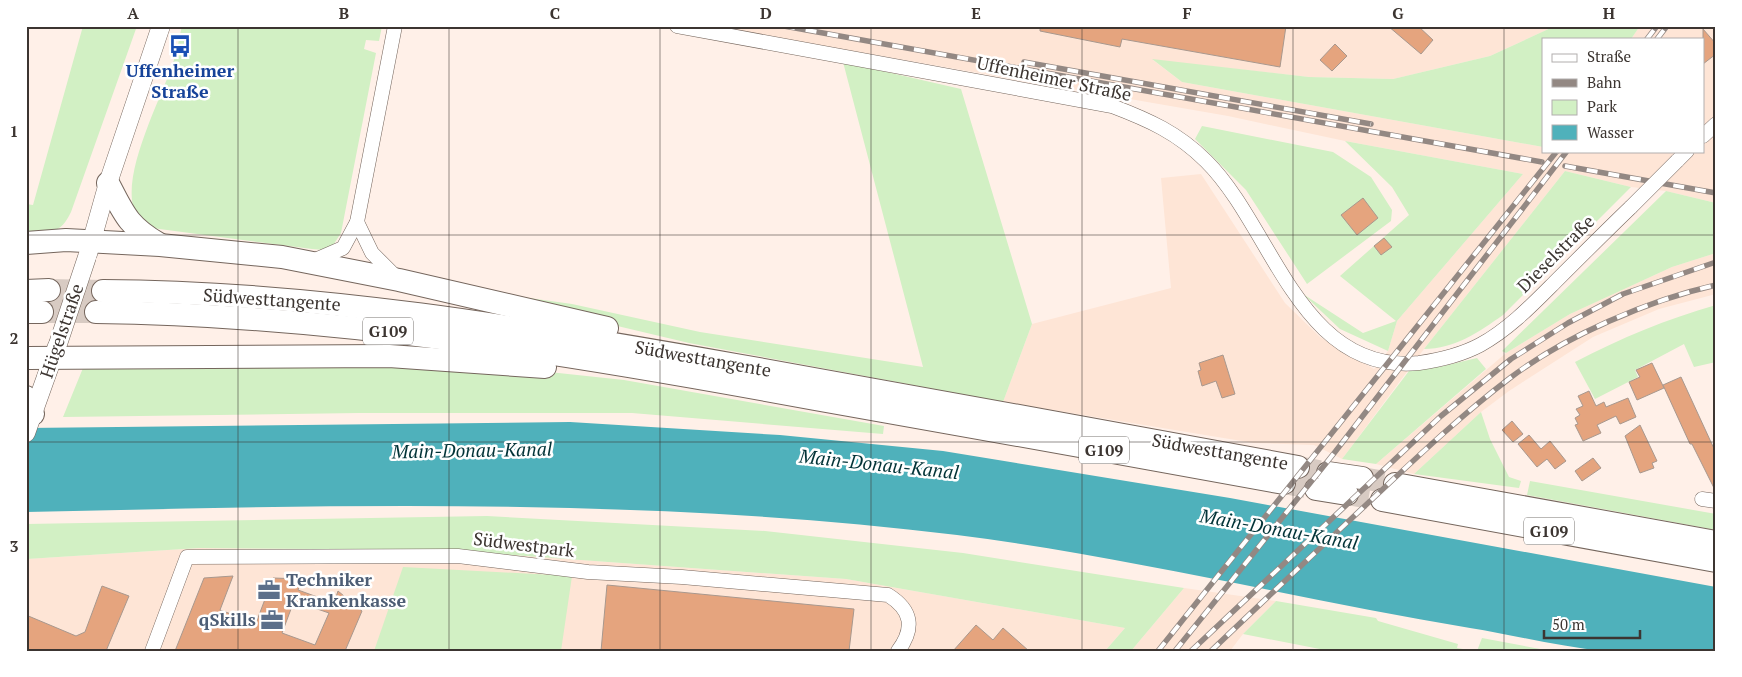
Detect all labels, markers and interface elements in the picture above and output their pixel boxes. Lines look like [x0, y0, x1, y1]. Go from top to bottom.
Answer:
text: A [127, 2, 139, 24]
text: B [339, 2, 349, 24]
text: C [550, 2, 560, 24]
text: D [760, 2, 772, 24]
text: E [971, 2, 981, 24]
text: F [1182, 2, 1192, 24]
text: G [1392, 2, 1404, 24]
text: H [1603, 2, 1615, 24]
bus stop icon: Uffenheimer Straße [167, 33, 193, 59]
legend [1542, 38, 1704, 152]
text: Straße [1587, 46, 1631, 66]
street label: Uffenheimer Straße [975, 50, 1134, 106]
place label: Uffenheimer Straße [126, 58, 234, 103]
text: Bahn [1587, 72, 1622, 92]
text: Park [1587, 96, 1617, 116]
text: 1 [9, 120, 19, 142]
text: Wasser [1587, 122, 1634, 142]
street label: Dieselstraße [1511, 209, 1599, 297]
street label: Hügelstraße [34, 280, 88, 381]
street label: Südwesttangente [203, 282, 342, 316]
road number: G109 [363, 318, 413, 344]
text: 2 [9, 327, 19, 349]
street label: Südwesttangente [633, 334, 773, 382]
street label: Südwesttangente [1150, 427, 1290, 475]
water label: Main-Donau-Kanal [391, 436, 553, 463]
road number: G109 [1079, 436, 1129, 464]
water label: Main-Donau-Kanal [797, 443, 961, 484]
water label: Main-Donau-Kanal [1197, 502, 1361, 555]
road number: G109 [1524, 518, 1574, 544]
street label: Südwestpark [472, 526, 577, 562]
text: 3 [9, 535, 19, 557]
place label: Techniker Krankenkasse [286, 567, 406, 612]
office icon: Techniker Krankenkasse [256, 577, 282, 603]
place label: qSkills [199, 607, 256, 631]
office icon: qSkills [259, 607, 285, 633]
scale bar [1544, 607, 1641, 639]
text: 50 m [1552, 614, 1585, 634]

